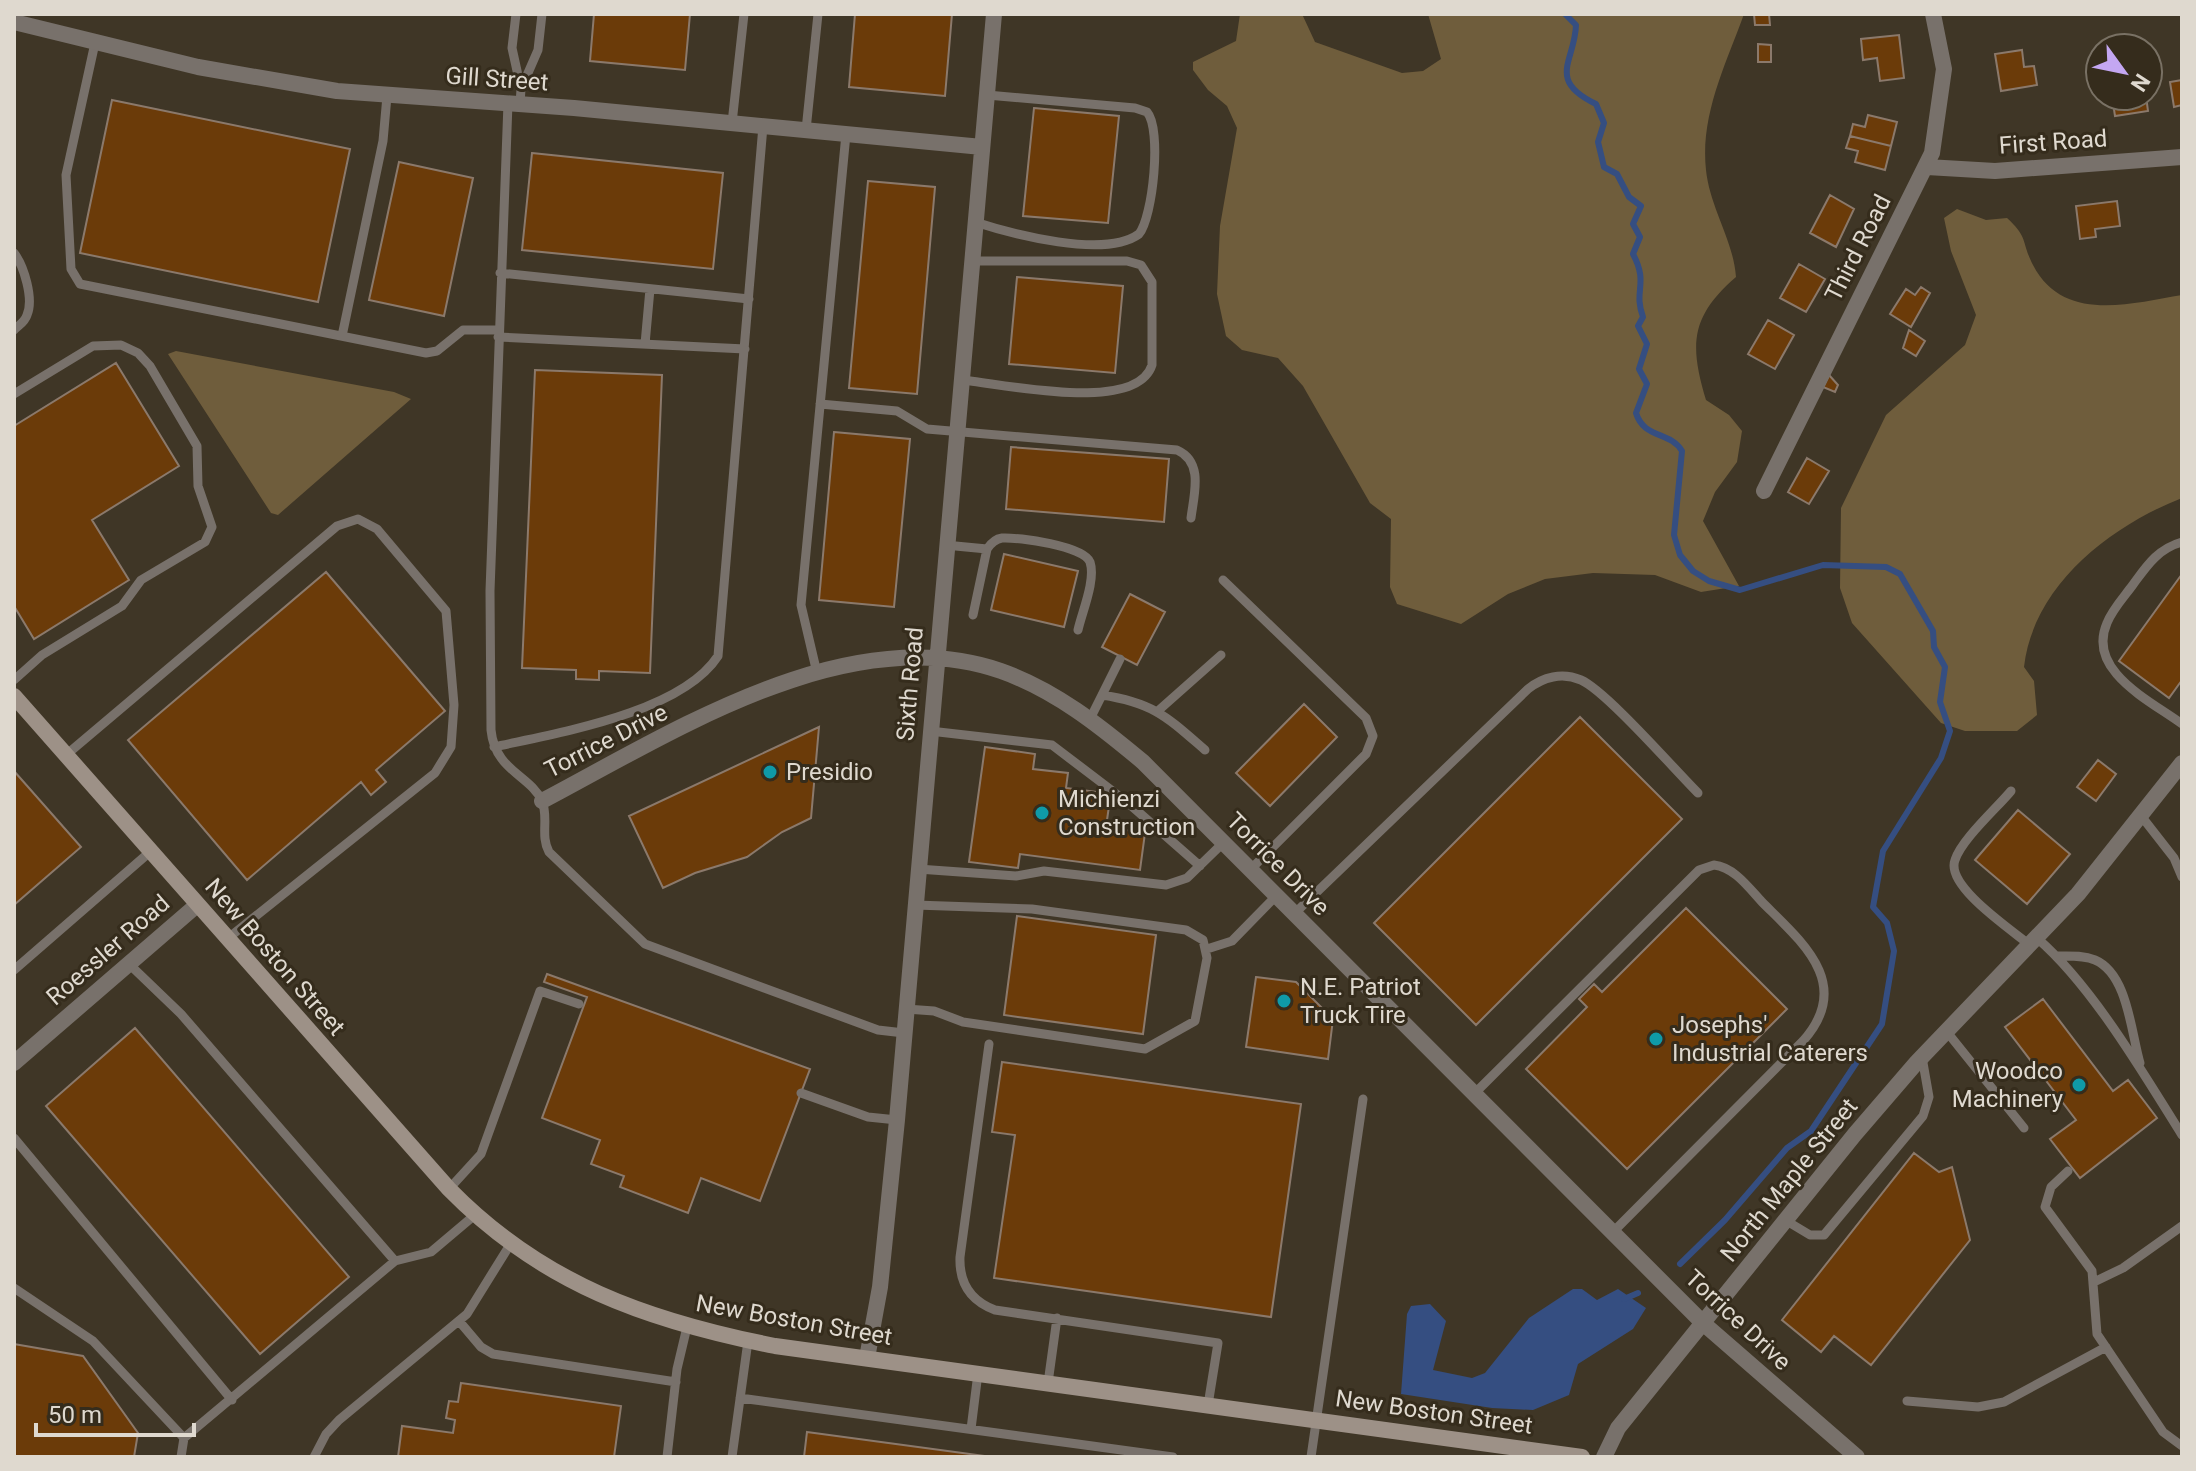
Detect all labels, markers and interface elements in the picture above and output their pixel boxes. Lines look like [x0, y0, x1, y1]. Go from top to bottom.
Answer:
north arrow [2084, 32, 2164, 112]
street label: Gill Street [445, 61, 550, 97]
text: N [2126, 69, 2155, 96]
street label: First Road [1998, 124, 2108, 160]
street label: Third Road [1819, 190, 1897, 306]
street label: Sixth Road [891, 626, 929, 742]
street label: Torrice Drive [540, 698, 672, 784]
place label: Presidio [786, 758, 873, 786]
marker: Presidio [761, 763, 779, 781]
place label: Michienzi Construction [1058, 785, 1195, 841]
marker: Michienzi Construction [1033, 804, 1051, 822]
street label: Torrice Drive [1221, 807, 1335, 921]
street label: New Boston Street [199, 873, 351, 1041]
street label: Roessler Road [41, 889, 175, 1011]
place label: N.E. Patriot Truck Tire [1300, 973, 1421, 1029]
marker: N.E. Patriot Truck Tire [1275, 992, 1293, 1010]
place label: Josephs' Industrial Caterers [1672, 1011, 1868, 1067]
marker: Josephs' Industrial Caterers [1647, 1030, 1665, 1048]
place label: Woodco Machinery [1952, 1057, 2064, 1113]
marker: Woodco Machinery [2070, 1076, 2088, 1094]
street label: North Maple Street [1715, 1093, 1863, 1267]
street label: Torrice Drive [1679, 1264, 1797, 1376]
street label: New Boston Street [694, 1289, 894, 1351]
street label: New Boston Street [1334, 1384, 1534, 1440]
scale bar [36, 1387, 194, 1437]
text: 50 m [48, 1401, 102, 1429]

